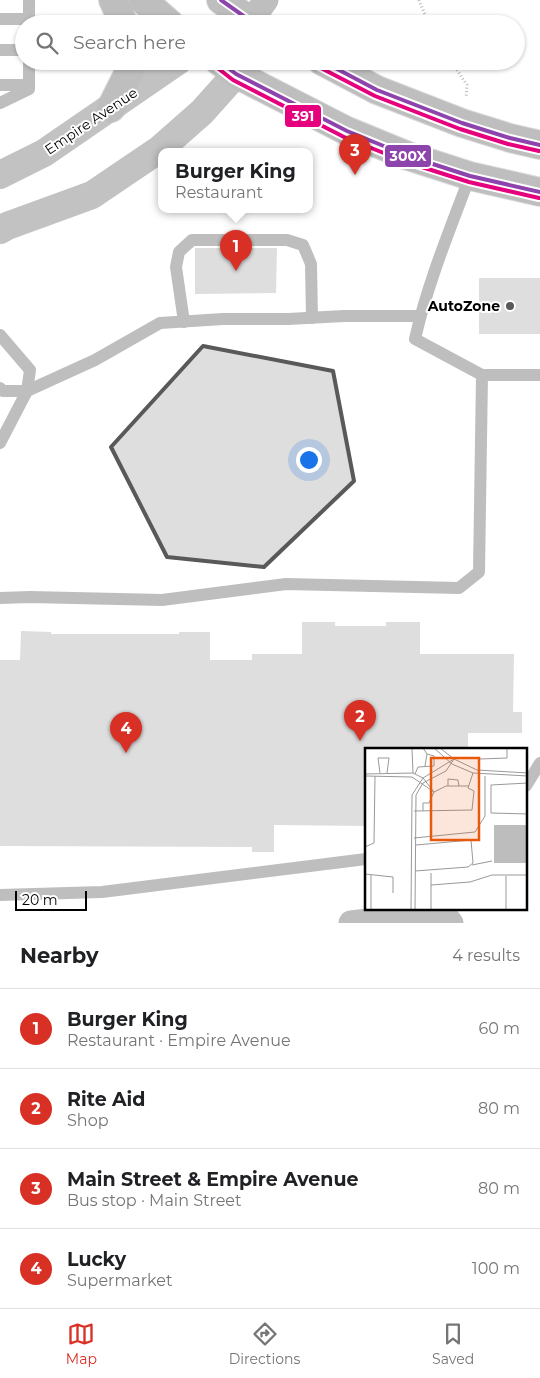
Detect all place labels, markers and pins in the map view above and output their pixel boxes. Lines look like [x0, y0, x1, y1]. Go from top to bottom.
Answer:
pin: 3 [339, 134, 371, 175]
pin: 1 [220, 230, 252, 271]
place label: AutoZone [427, 297, 500, 315]
marker: AutoZone [504, 300, 516, 312]
pin: 2 [344, 700, 376, 741]
pin: 4 [110, 712, 142, 753]

